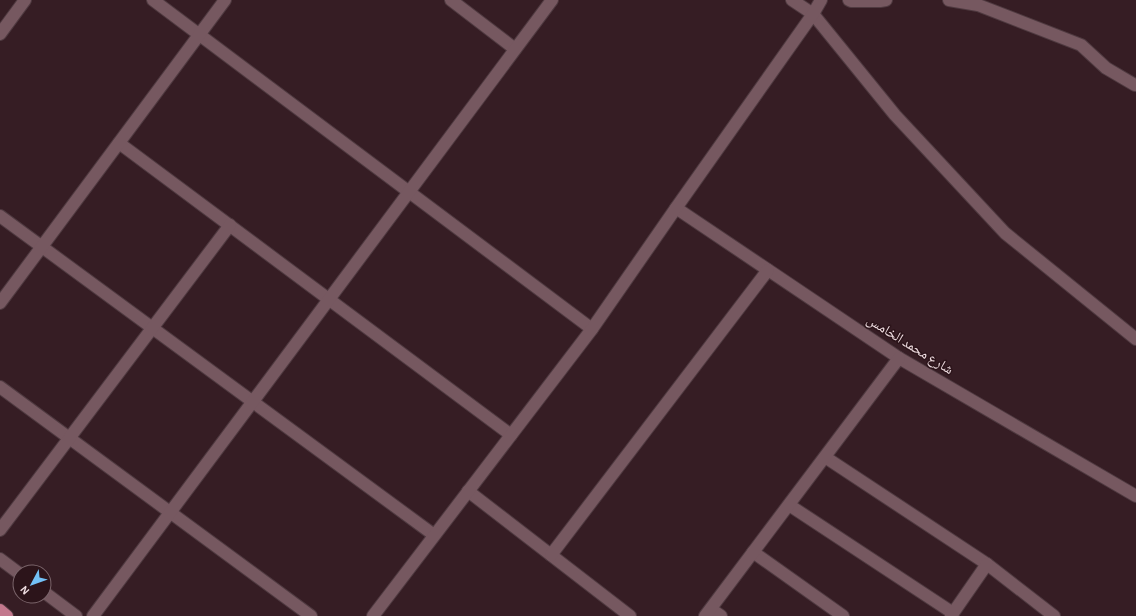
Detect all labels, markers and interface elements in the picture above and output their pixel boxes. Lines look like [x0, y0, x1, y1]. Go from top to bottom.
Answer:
street label: شارع محمد الخامس [863, 313, 956, 379]
north arrow [12, 564, 52, 604]
text: N [18, 584, 31, 597]

